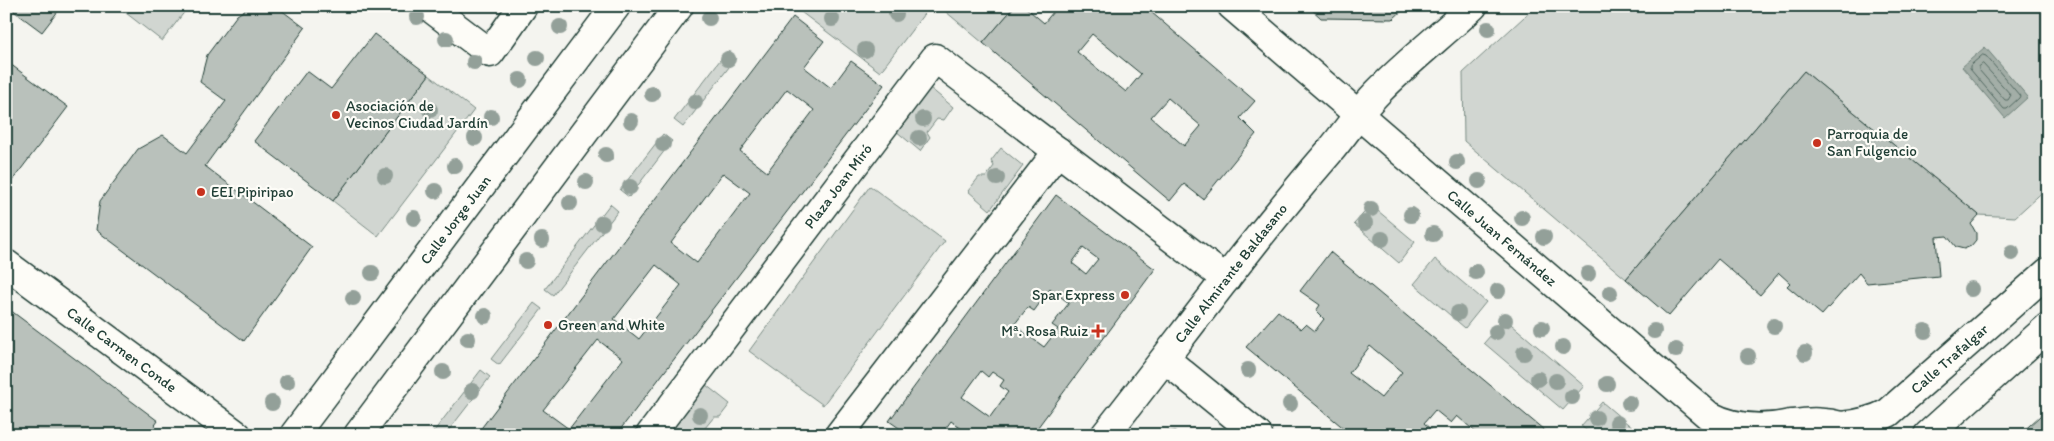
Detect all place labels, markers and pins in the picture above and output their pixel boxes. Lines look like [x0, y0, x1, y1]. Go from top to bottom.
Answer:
place label: Asociación de Vecinos Ciudad Jardín [346, 97, 488, 132]
marker: Asociación de Vecinos Ciudad Jardín [330, 109, 342, 121]
place label: Parroquia de San Fulgencio [1827, 125, 1917, 160]
marker: Parroquia de San Fulgencio [1811, 137, 1823, 149]
place label: EEI Pipiripao [211, 183, 294, 201]
marker: EEI Pipiripao [195, 186, 207, 198]
place label: Spar Express [1032, 286, 1115, 304]
marker: Spar Express [1119, 289, 1131, 301]
place label: Green and White [558, 316, 665, 334]
marker: Green and White [542, 319, 554, 331]
place label: Mª. Rosa Ruiz [1001, 322, 1088, 340]
marker: Mª. Rosa Ruiz [1092, 325, 1104, 337]

